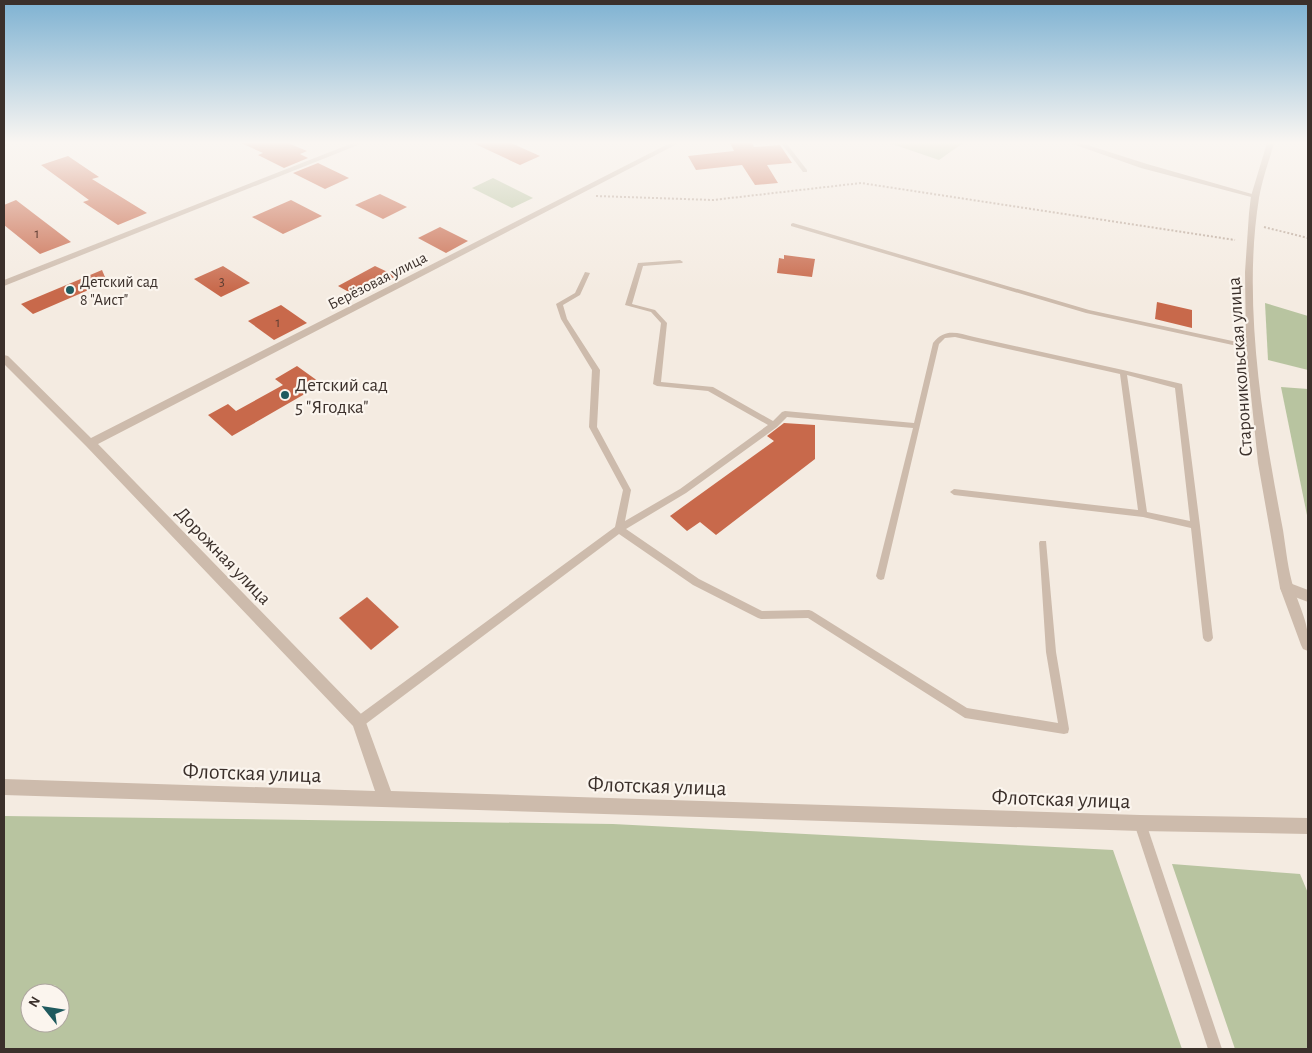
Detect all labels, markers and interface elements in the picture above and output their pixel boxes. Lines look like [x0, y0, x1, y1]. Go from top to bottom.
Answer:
house number: 1 [35, 227, 39, 241]
street label: Берёзовая улица [325, 249, 430, 314]
place label: Детский сад 8 "Аист" [80, 274, 158, 308]
house number: 3 [219, 275, 225, 289]
street label: Староникольская улица [1225, 276, 1256, 457]
marker: Детский сад 8 "Аист" [64, 284, 76, 296]
house number: 1 [276, 316, 280, 330]
place label: Детский сад 5 "Ягодка" [295, 376, 388, 417]
marker: Детский сад 5 "Ягодка" [279, 389, 291, 401]
street label: Дорожная улица [172, 503, 275, 609]
street label: Флотская улица [182, 760, 322, 786]
street label: Флотская улица [587, 773, 727, 799]
street label: Флотская улица [991, 786, 1131, 812]
north arrow [20, 983, 70, 1033]
text: N [26, 994, 43, 1010]

